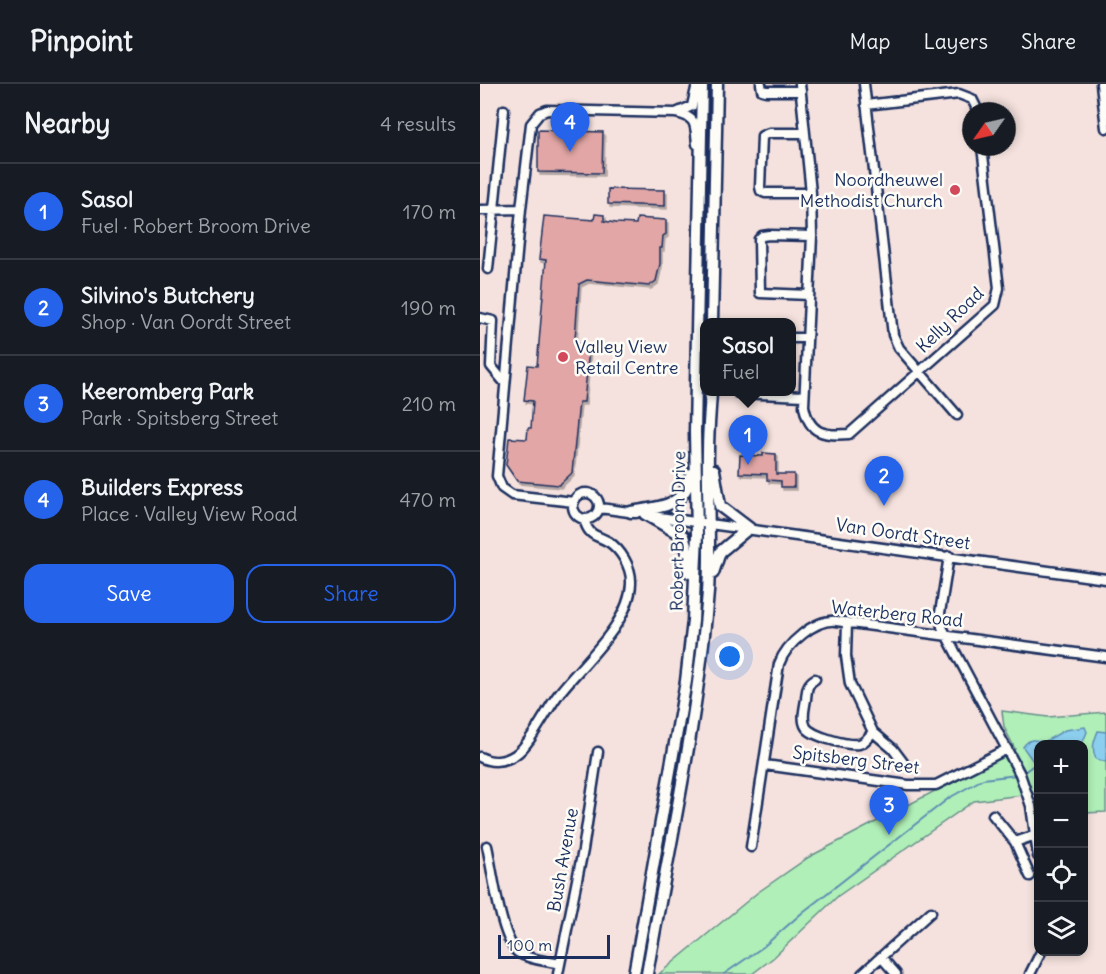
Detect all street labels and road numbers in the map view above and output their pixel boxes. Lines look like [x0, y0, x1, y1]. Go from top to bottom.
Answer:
street label: Kelly Road [911, 282, 989, 357]
street label: Robert Broom Drive [665, 450, 690, 611]
street label: Van Oordt Street [834, 513, 972, 554]
street label: Waterberg Road [830, 595, 964, 632]
street label: Spitsberg Street [791, 740, 921, 779]
street label: Bush Avenue [542, 806, 583, 914]

